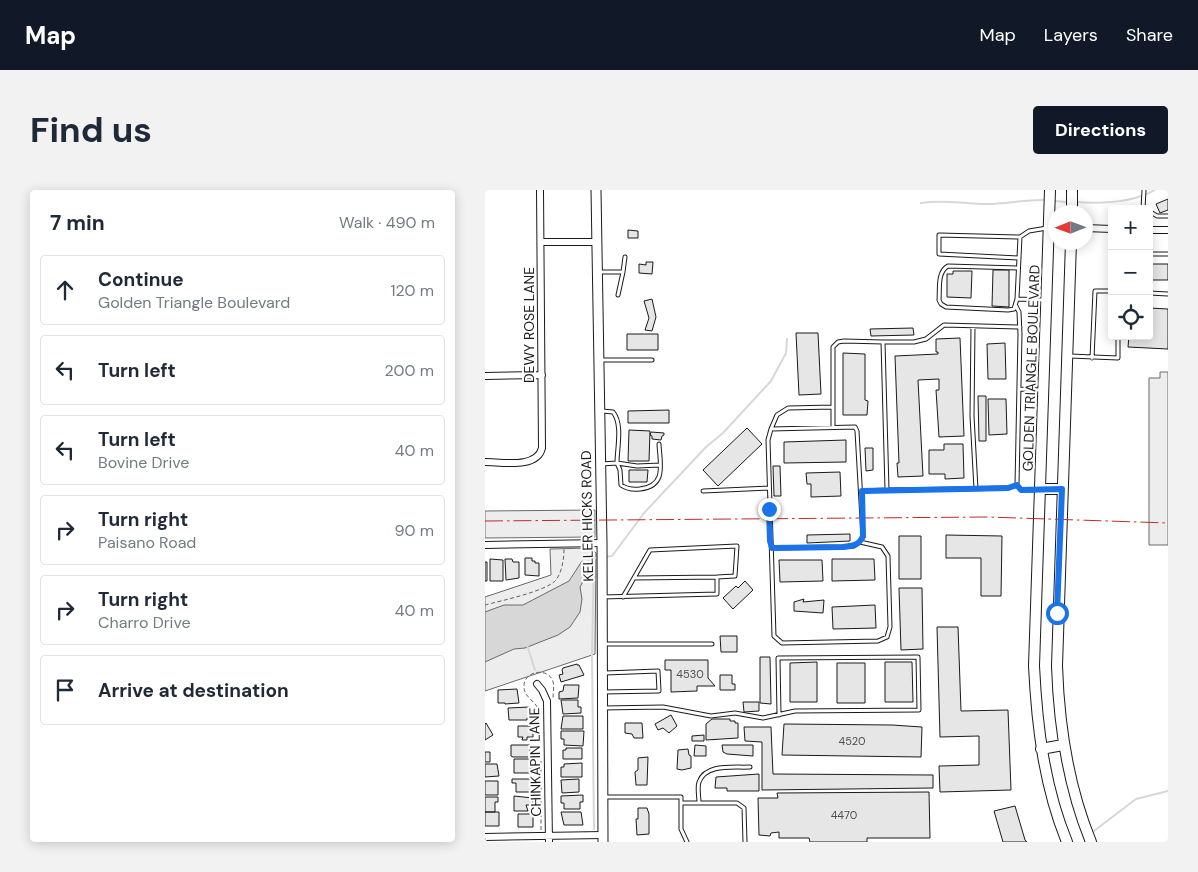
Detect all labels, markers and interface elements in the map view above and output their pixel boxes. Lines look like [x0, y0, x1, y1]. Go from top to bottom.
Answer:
text: Map [25, 20, 76, 51]
text: Map [980, 23, 1016, 47]
text: Layers [1044, 23, 1098, 47]
text: Share [1126, 23, 1173, 47]
button: Directions [1033, 106, 1168, 154]
text: Find us [30, 107, 152, 153]
north arrow [1048, 205, 1093, 250]
map controls [1108, 205, 1153, 340]
button: + [1108, 205, 1153, 250]
text: 7 min [50, 209, 105, 237]
text: Walk · 490 m [339, 212, 435, 233]
button: − [1108, 250, 1153, 295]
street label: GOLDEN TRIANGLE BOULEVARD [1018, 264, 1044, 472]
text: Continue [98, 267, 184, 292]
street label: DEWY ROSE LANE [520, 267, 538, 383]
icon: ahead [51, 276, 79, 304]
text: 120 m [390, 280, 434, 301]
text: Golden Triangle Boulevard [98, 292, 290, 313]
button: locate [1108, 295, 1153, 340]
icon: left [51, 356, 79, 384]
text: Turn left [98, 358, 176, 383]
text: 200 m [385, 360, 434, 381]
text: Turn left [98, 427, 176, 452]
icon: left [51, 436, 79, 464]
text: 40 m [395, 440, 434, 461]
street label: KELLER HICKS ROAD [577, 450, 597, 582]
text: Bovine Drive [98, 452, 189, 473]
route end [758, 498, 781, 521]
text: Turn right [98, 507, 188, 532]
icon: right [51, 516, 79, 544]
text: 90 m [394, 520, 434, 541]
text: Paisano Road [98, 532, 196, 553]
text: Turn right [98, 587, 188, 612]
icon: right [51, 596, 79, 624]
text: 40 m [395, 600, 434, 621]
route start [1046, 602, 1069, 625]
text: Charro Drive [98, 612, 191, 633]
house number: 4530 [676, 667, 704, 681]
icon: arrive [51, 676, 79, 704]
text: Arrive at destination [98, 678, 289, 703]
street label: CHINKAPIN LANE [525, 707, 545, 817]
house number: 4520 [839, 734, 865, 748]
house number: 4470 [831, 808, 857, 822]

